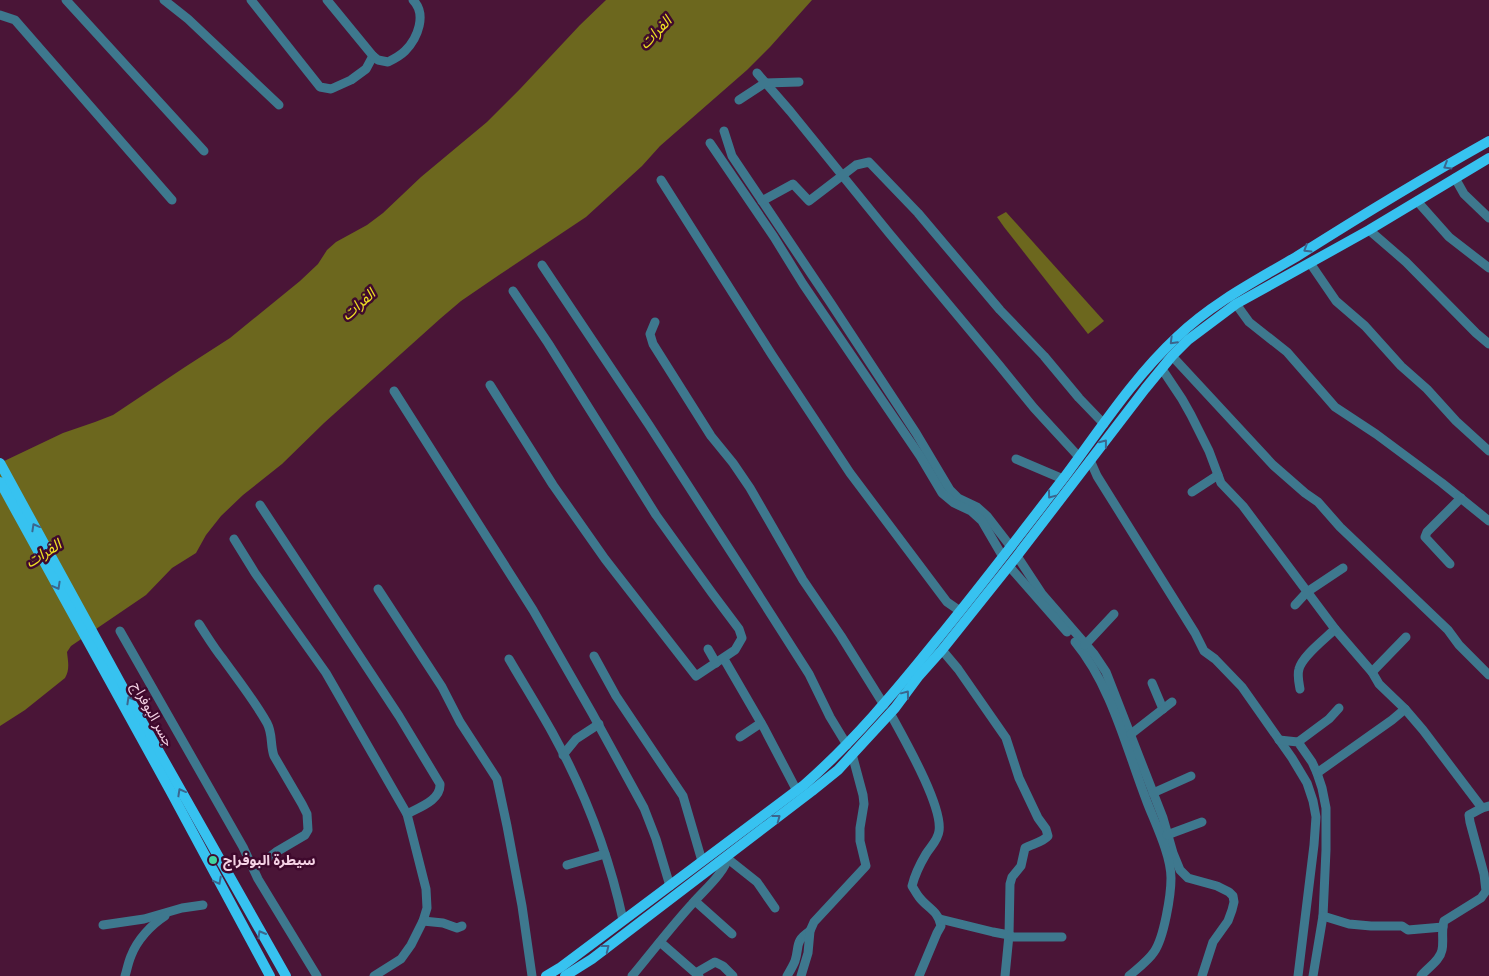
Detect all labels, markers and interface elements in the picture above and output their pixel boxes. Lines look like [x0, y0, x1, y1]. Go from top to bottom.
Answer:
water label: الفرات [635, 10, 676, 53]
one-way arrow [1443, 159, 1452, 169]
one-way arrow [1304, 243, 1313, 253]
water label: الفرات [337, 283, 380, 324]
one-way arrow [1170, 335, 1179, 344]
one-way arrow [1098, 439, 1107, 448]
one-way arrow [1048, 489, 1056, 498]
one-way arrow [31, 523, 41, 532]
water label: الفرات [21, 534, 66, 571]
one-way arrow [51, 581, 61, 590]
street label: جسر البوفراج [126, 679, 178, 750]
one-way arrow [900, 690, 909, 700]
one-way arrow [126, 696, 136, 705]
one-way arrow [178, 789, 188, 798]
one-way arrow [771, 816, 780, 824]
place label: سيطرة البوفراج [223, 851, 315, 871]
marker: سيطرة البوفراج [207, 854, 219, 866]
one-way arrow [212, 875, 222, 884]
one-way arrow [258, 930, 268, 939]
one-way arrow [600, 946, 609, 954]

